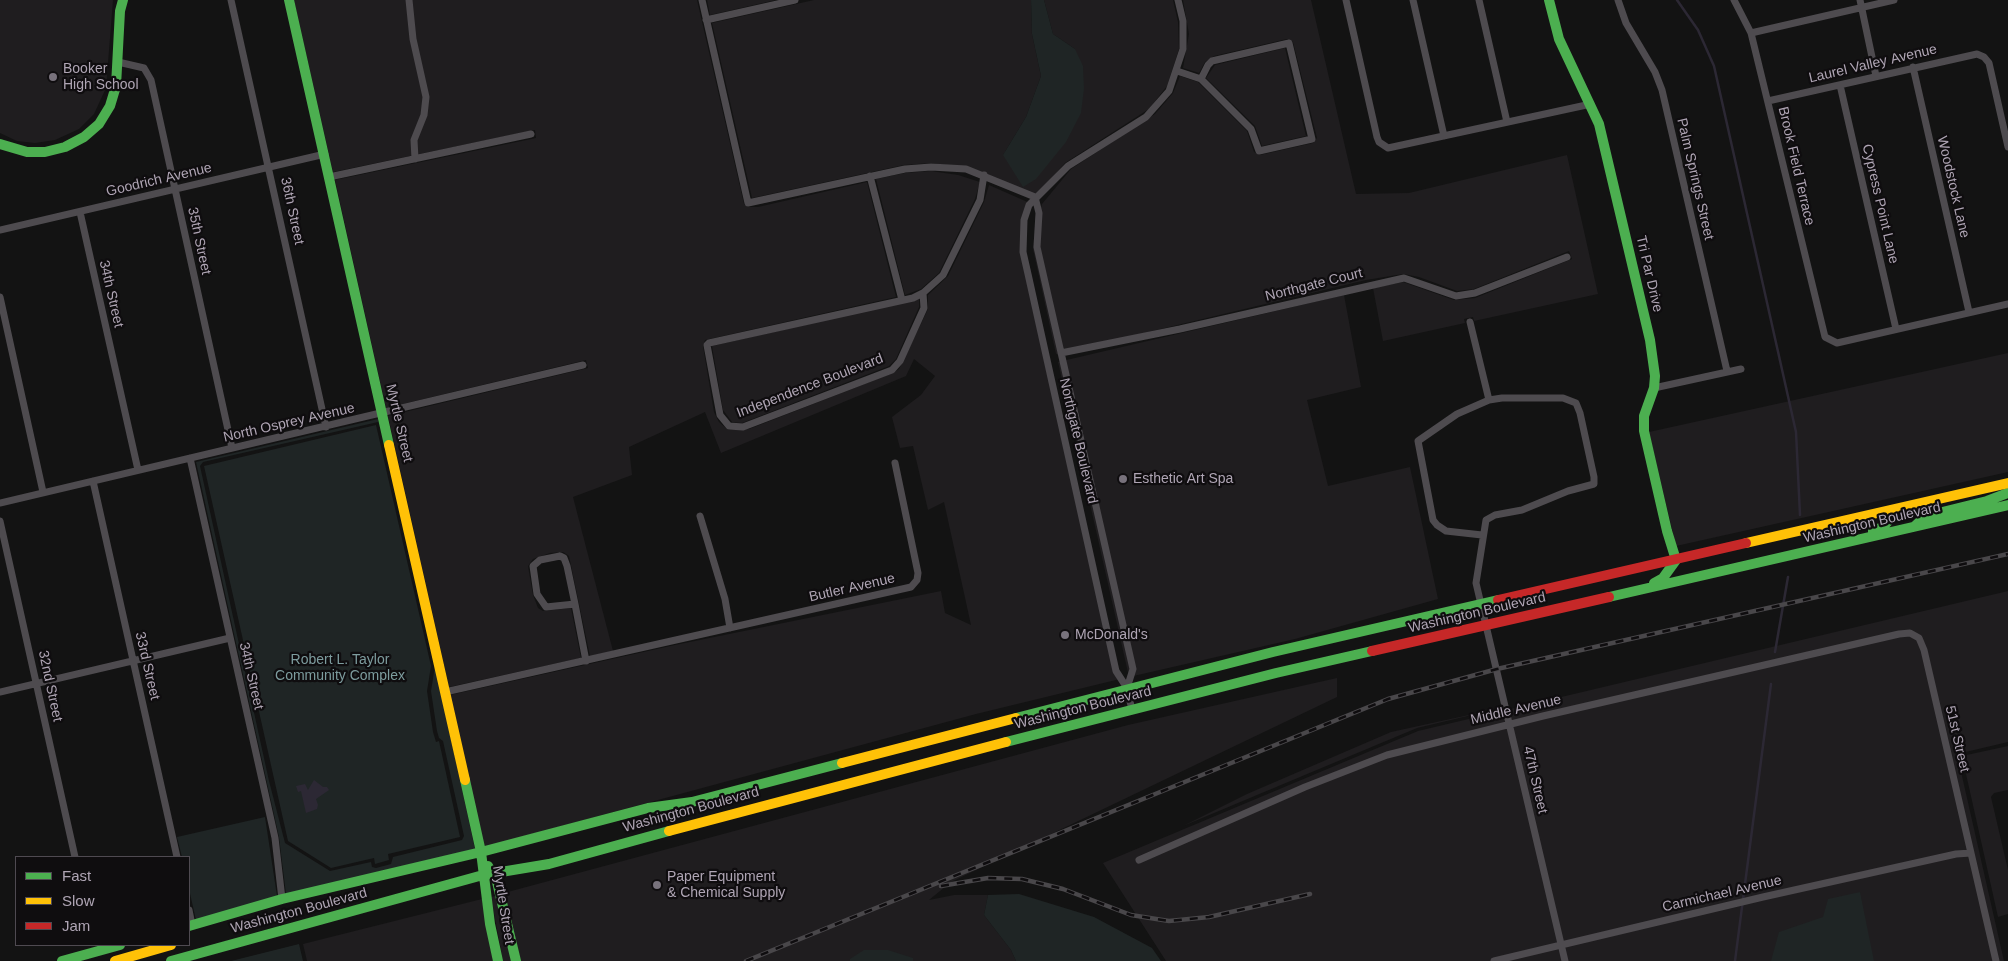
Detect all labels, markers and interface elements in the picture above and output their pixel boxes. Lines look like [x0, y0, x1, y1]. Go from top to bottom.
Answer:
street label: Laurel Valley Avenue [1807, 41, 1939, 87]
place label: Booker High School [63, 61, 138, 94]
marker: Booker High School [47, 71, 59, 83]
street label: Brook Field Terrace [1774, 105, 1818, 227]
street label: Palm Springs Street [1673, 116, 1717, 242]
street label: Woodstock Lane [1933, 134, 1973, 240]
street label: Cypress Point Lane [1858, 143, 1902, 265]
street label: Goodrich Avenue [105, 160, 213, 200]
street label: 36th Street [277, 176, 307, 246]
street label: 35th Street [184, 206, 214, 276]
street label: Tri Par Drive [1632, 234, 1666, 314]
street label: 34th Street [95, 259, 127, 329]
street label: Northgate Court [1264, 265, 1364, 305]
street label: Independence Boulevard [734, 350, 886, 422]
street label: Northgate Boulevard [1055, 377, 1101, 505]
street label: Myrtle Street [382, 382, 416, 464]
street label: North Osprey Avenue [222, 400, 356, 446]
place label: Esthetic Art Spa [1133, 471, 1233, 487]
marker: Esthetic Art Spa [1117, 473, 1129, 485]
street label: Washington Boulevard [1802, 499, 1942, 547]
street label: Butler Avenue [807, 570, 897, 606]
street label: Washington Boulevard [1407, 589, 1547, 637]
place label: McDonald's [1075, 627, 1148, 643]
marker: McDonald's [1059, 629, 1071, 641]
street label: 33rd Street [131, 630, 163, 702]
street label: 34th Street [235, 641, 267, 711]
street label: 32nd Street [34, 649, 66, 723]
park label: Robert L. Taylor Community Complex [275, 652, 405, 684]
street label: Washington Boulevard [1013, 683, 1153, 733]
street label: Middle Avenue [1469, 691, 1563, 729]
street label: 51st Street [1941, 704, 1973, 774]
street label: 47th Street [1519, 745, 1551, 815]
street label: Washington Boulevard [621, 784, 761, 836]
legend [15, 856, 190, 946]
street label: Myrtle Street [488, 864, 518, 946]
text: Fast [62, 867, 91, 884]
place label: Paper Equipment & Chemical Supply [667, 869, 785, 902]
street label: Carmichael Avenue [1661, 872, 1783, 916]
marker: Paper Equipment & Chemical Supply [651, 879, 663, 891]
street label: Washington Boulevard [229, 885, 369, 937]
text: Slow [62, 892, 95, 909]
text: Jam [62, 917, 90, 934]

